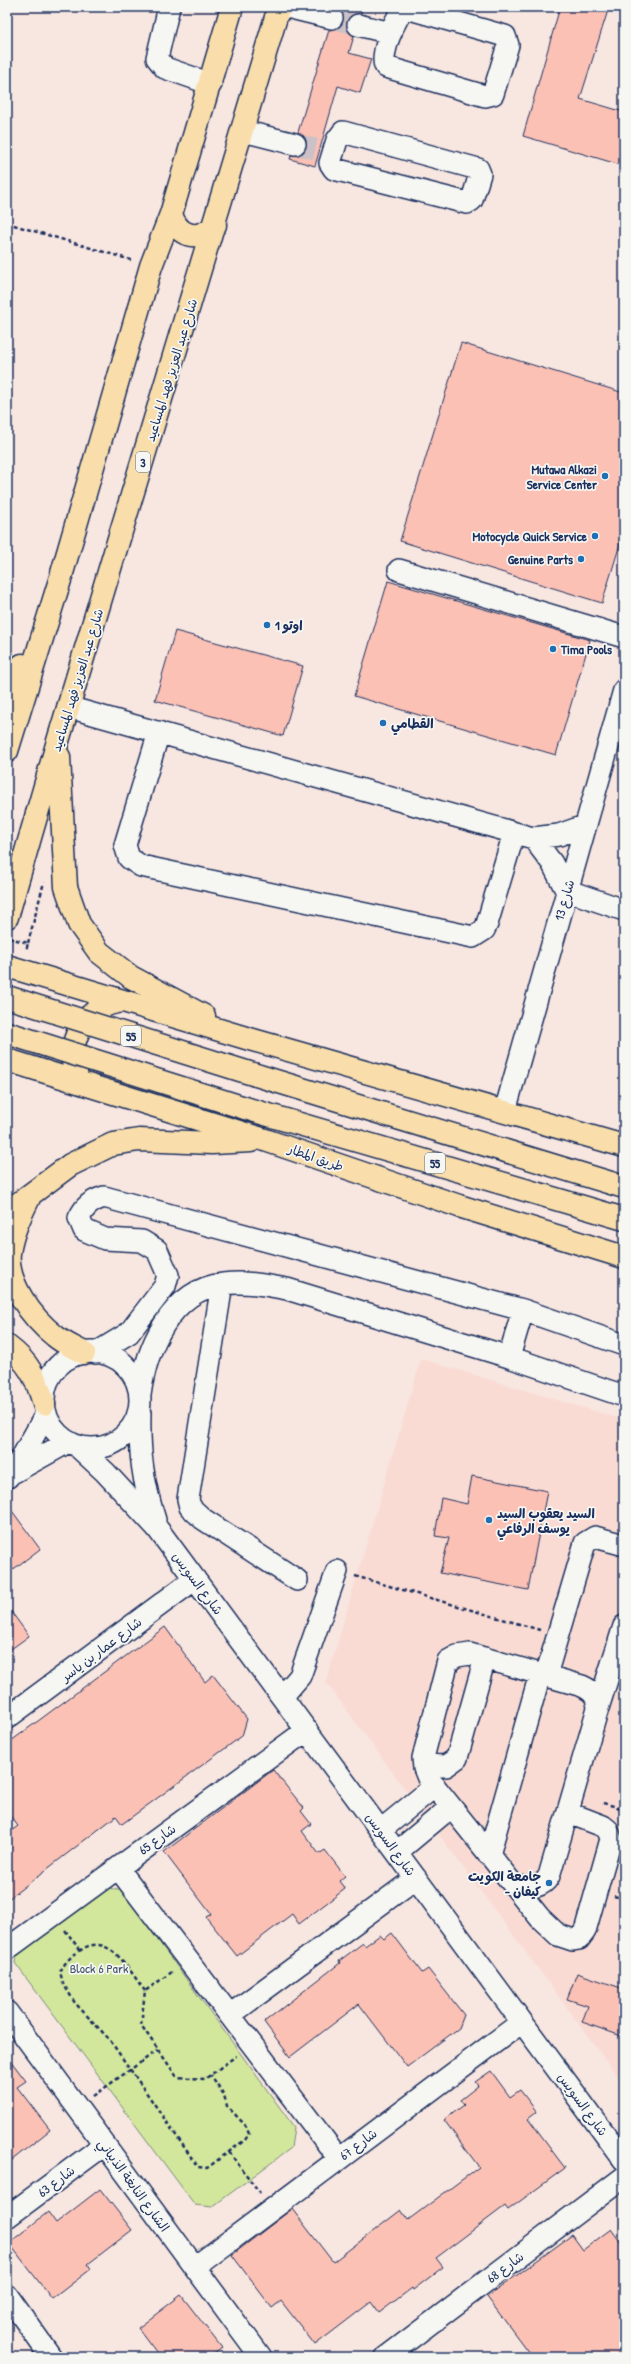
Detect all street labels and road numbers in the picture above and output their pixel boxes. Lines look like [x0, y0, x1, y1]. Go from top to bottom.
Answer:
street label: شارع عبد العزيز فهد المساعيد [141, 296, 202, 444]
road number: 3 [136, 452, 150, 472]
street label: شارع عبد العزيز فهد المساعيد [47, 606, 108, 754]
street label: شارع 13 [550, 877, 579, 923]
road number: 55 [121, 1026, 141, 1046]
street label: طريق المطار [285, 1139, 346, 1175]
road number: 55 [425, 1153, 445, 1173]
street label: شارع السويس [168, 1548, 228, 1619]
street label: شارع عمار بن ياسر [56, 1613, 146, 1687]
street label: شارع السويس [361, 1809, 420, 1880]
street label: شارع 65 [135, 1819, 180, 1859]
street label: شارع السويس [553, 2069, 612, 2140]
street label: شارع 67 [336, 2124, 381, 2165]
street label: الشارع النابغة الذبياني [92, 2135, 174, 2237]
street label: شارع 63 [34, 2161, 79, 2202]
street label: شارع 68 [483, 2247, 528, 2288]

